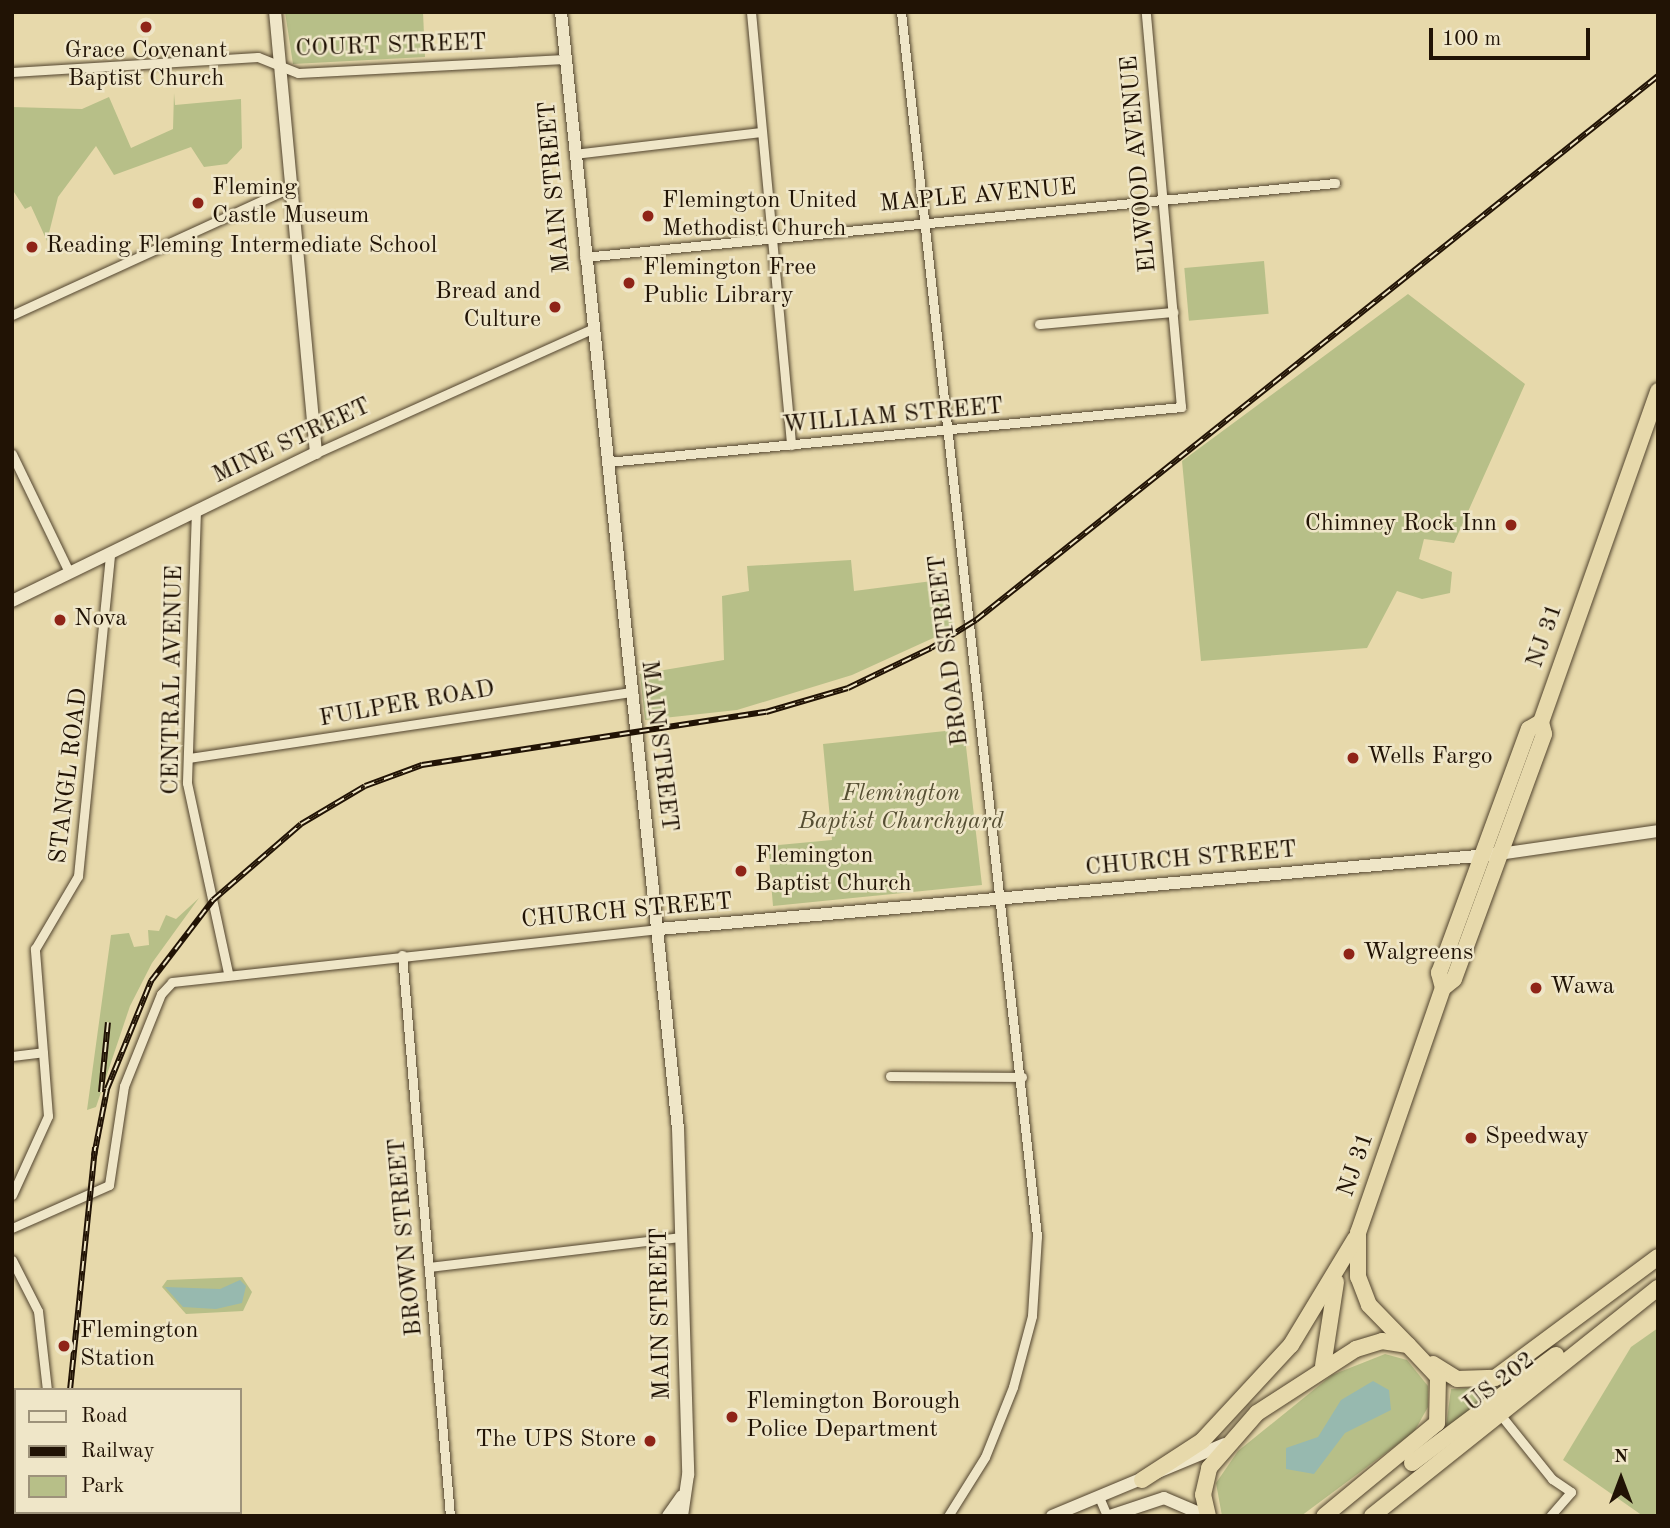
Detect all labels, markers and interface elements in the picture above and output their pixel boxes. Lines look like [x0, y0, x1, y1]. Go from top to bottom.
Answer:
scale bar [1432, 14, 1593, 58]
marker: Grace Covenant Baptist Church [138, 19, 154, 35]
street label: COURT STREET [295, 29, 487, 65]
text: 100 m [1442, 29, 1501, 50]
place label: Grace Covenant Baptist Church [65, 38, 227, 94]
street label: ELWOOD AVENUE [1116, 54, 1164, 274]
street label: MAIN STREET [534, 100, 578, 274]
street label: MAPLE AVENUE [878, 174, 1078, 220]
place label: Fleming Castle Museum [212, 175, 369, 231]
place label: Flemington United Methodist Church [662, 188, 857, 244]
marker: Fleming Castle Museum [190, 195, 206, 211]
marker: Flemington United Methodist Church [640, 208, 656, 224]
place label: Reading Fleming Intermediate School [46, 233, 437, 261]
marker: Reading Fleming Intermediate School [24, 239, 40, 255]
place label: Flemington Free Public Library [643, 255, 816, 311]
marker: Flemington Free Public Library [621, 275, 637, 291]
place label: Bread and Culture [435, 279, 541, 335]
marker: Bread and Culture [547, 299, 563, 315]
street label: MINE STREET [209, 393, 375, 491]
street label: WILLIAM STREET [782, 393, 1004, 441]
place label: Chimney Rock Inn [1305, 511, 1497, 539]
marker: Chimney Rock Inn [1503, 517, 1519, 533]
street label: BROAD STREET [924, 553, 976, 747]
street label: CENTRAL AVENUE [158, 565, 190, 795]
street label: NJ 31 [1522, 600, 1570, 672]
place label: Nova [74, 606, 127, 634]
marker: Nova [52, 612, 68, 628]
street label: MAIN STREET [633, 659, 683, 833]
street label: FULPER ROAD [317, 675, 497, 735]
street label: STANGL ROAD [45, 687, 95, 865]
place label: Wells Fargo [1367, 744, 1493, 772]
marker: Wells Fargo [1345, 750, 1361, 766]
park label: Flemington Baptist Churchyard [798, 781, 1004, 837]
street label: CHURCH STREET [1084, 836, 1298, 884]
place label: Flemington Baptist Church [755, 843, 912, 899]
marker: Flemington Baptist Church [733, 863, 749, 879]
street label: CHURCH STREET [520, 888, 734, 936]
place label: Walgreens [1363, 940, 1473, 968]
marker: Walgreens [1341, 946, 1357, 962]
place label: Wawa [1550, 974, 1615, 1002]
marker: Wawa [1528, 980, 1544, 996]
place label: Speedway [1485, 1124, 1589, 1152]
street label: NJ 31 [1333, 1129, 1381, 1201]
marker: Speedway [1463, 1130, 1479, 1146]
street label: BROWN STREET [384, 1137, 430, 1337]
street label: MAIN STREET [646, 1227, 678, 1401]
place label: Flemington Station [80, 1318, 198, 1374]
marker: Flemington Station [54, 1336, 74, 1356]
street label: US 202 [1459, 1346, 1541, 1420]
legend [14, 1388, 242, 1514]
place label: Flemington Borough Police Department [746, 1389, 960, 1445]
text: Road [81, 1406, 128, 1427]
marker: Flemington Borough Police Department [724, 1409, 740, 1425]
place label: The UPS Store [475, 1427, 636, 1455]
marker: The UPS Store [642, 1433, 658, 1449]
text: Railway [81, 1441, 155, 1462]
north arrow [1586, 1444, 1656, 1514]
text: N [1614, 1448, 1628, 1467]
text: Park [81, 1476, 124, 1497]

